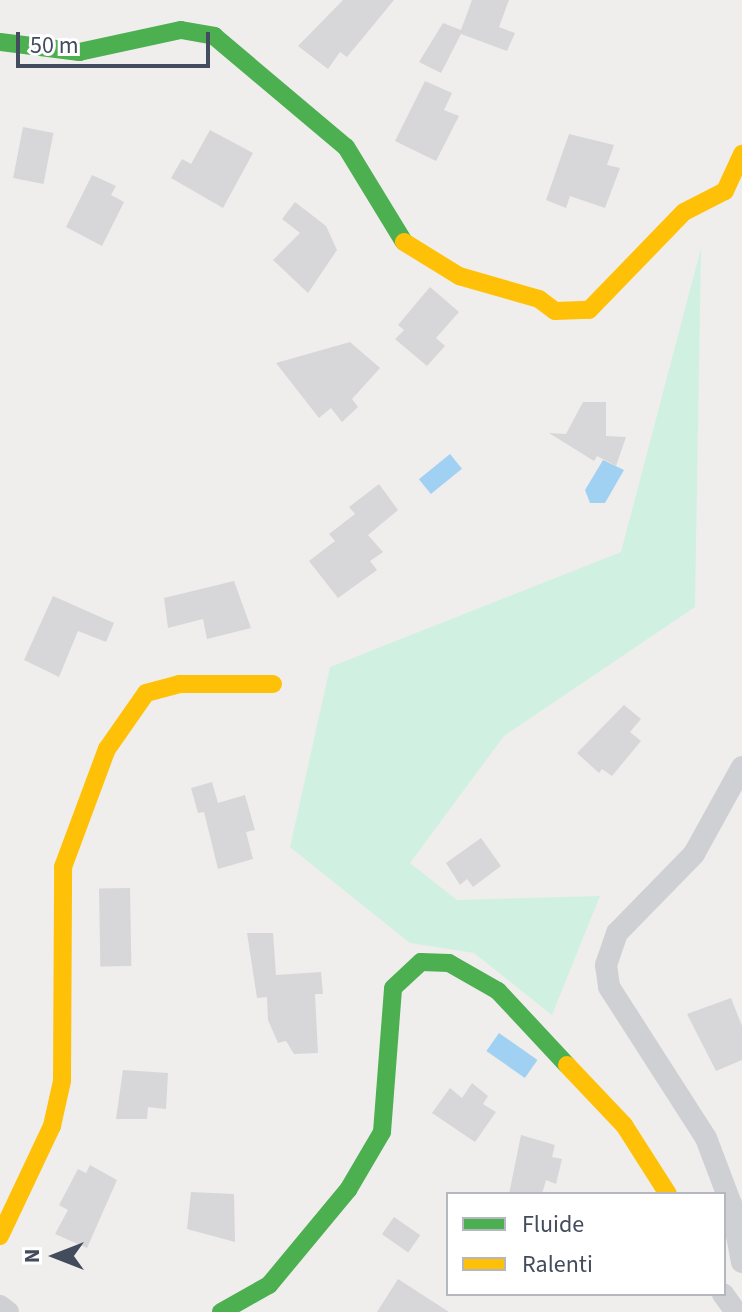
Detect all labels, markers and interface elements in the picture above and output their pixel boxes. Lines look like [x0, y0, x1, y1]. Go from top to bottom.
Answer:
scale bar [20, 16, 214, 66]
text: 50 m [30, 28, 79, 63]
legend [446, 1192, 726, 1296]
text: Fluide [522, 1207, 584, 1242]
north arrow [16, 1216, 96, 1296]
text: Ralenti [522, 1247, 593, 1282]
text: N [16, 1249, 48, 1263]

